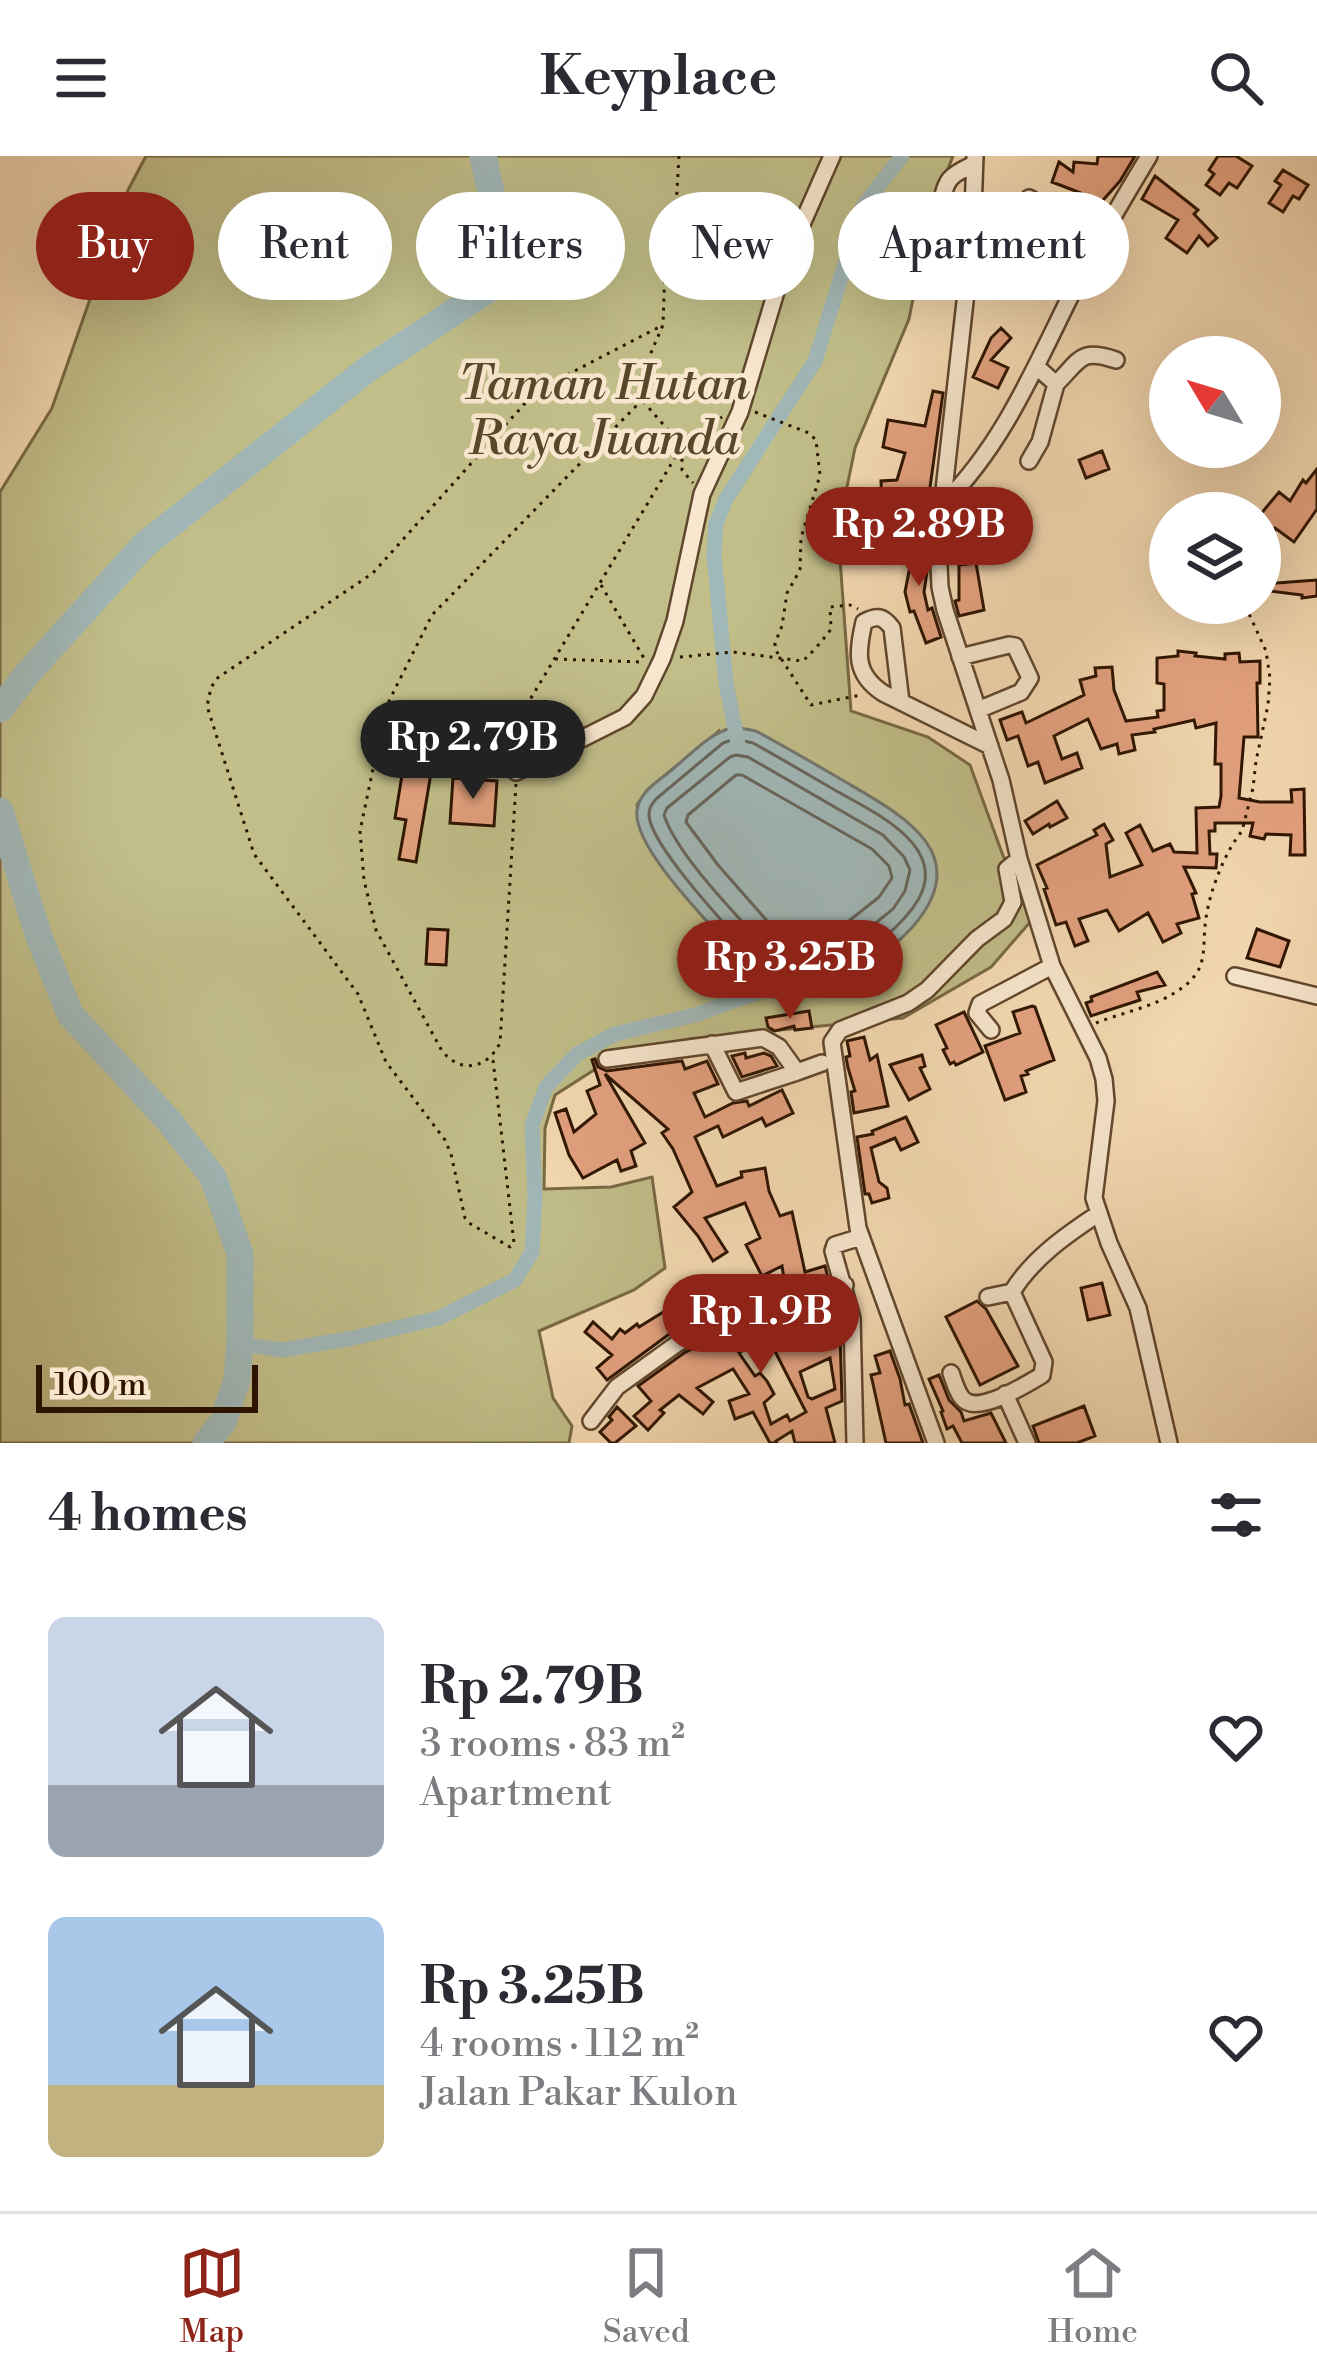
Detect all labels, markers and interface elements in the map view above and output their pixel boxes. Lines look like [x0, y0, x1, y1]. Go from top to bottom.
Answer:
text: Keyplace [540, 44, 777, 112]
icon: menu [48, 45, 114, 111]
icon: search [1203, 45, 1269, 111]
chip: Buy [36, 192, 194, 300]
chip: Rent [218, 192, 392, 300]
chip: Filters [416, 192, 625, 300]
chip: New [649, 192, 814, 300]
chip: Apartment [838, 192, 1129, 300]
north arrow [1149, 336, 1281, 468]
map controls [1149, 336, 1281, 624]
park label: Taman Hutan Raya Juanda [458, 355, 751, 470]
pin: Rp 2.89B [795, 487, 1043, 589]
button: layers [1149, 492, 1281, 624]
text: Rp 2.89B [832, 501, 1006, 550]
pin: Rp 2.79B [349, 700, 597, 802]
text: Rp 2.79B [387, 714, 559, 763]
pin: Rp 3.25B [666, 920, 914, 1022]
text: Rp 3.25B [704, 934, 876, 983]
pin: Rp 1.9B [650, 1274, 872, 1376]
text: Rp 1.9B [689, 1288, 833, 1337]
scale bar [36, 1359, 258, 1412]
text: 100 m [54, 1365, 147, 1406]
icon: filters [1203, 1482, 1269, 1548]
text: 4 homes [48, 1483, 248, 1547]
text: Rp 2.79B [420, 1656, 644, 1720]
icon: home [144, 1665, 288, 1809]
icon: heart [1203, 1704, 1269, 1770]
text: 3 rooms · 83 m² [420, 1720, 685, 1769]
text: Apartment [420, 1769, 612, 1818]
text: Rp 3.25B [420, 1956, 645, 2020]
icon: home [144, 1965, 288, 2109]
icon: heart [1203, 2004, 1269, 2070]
text: 4 rooms · 112 m² [420, 2020, 699, 2069]
text: Jalan Pakar Kulon [420, 2069, 737, 2118]
tab: Map [179, 2240, 245, 2353]
tab: Saved [603, 2240, 690, 2353]
tab: Home [1047, 2240, 1138, 2353]

